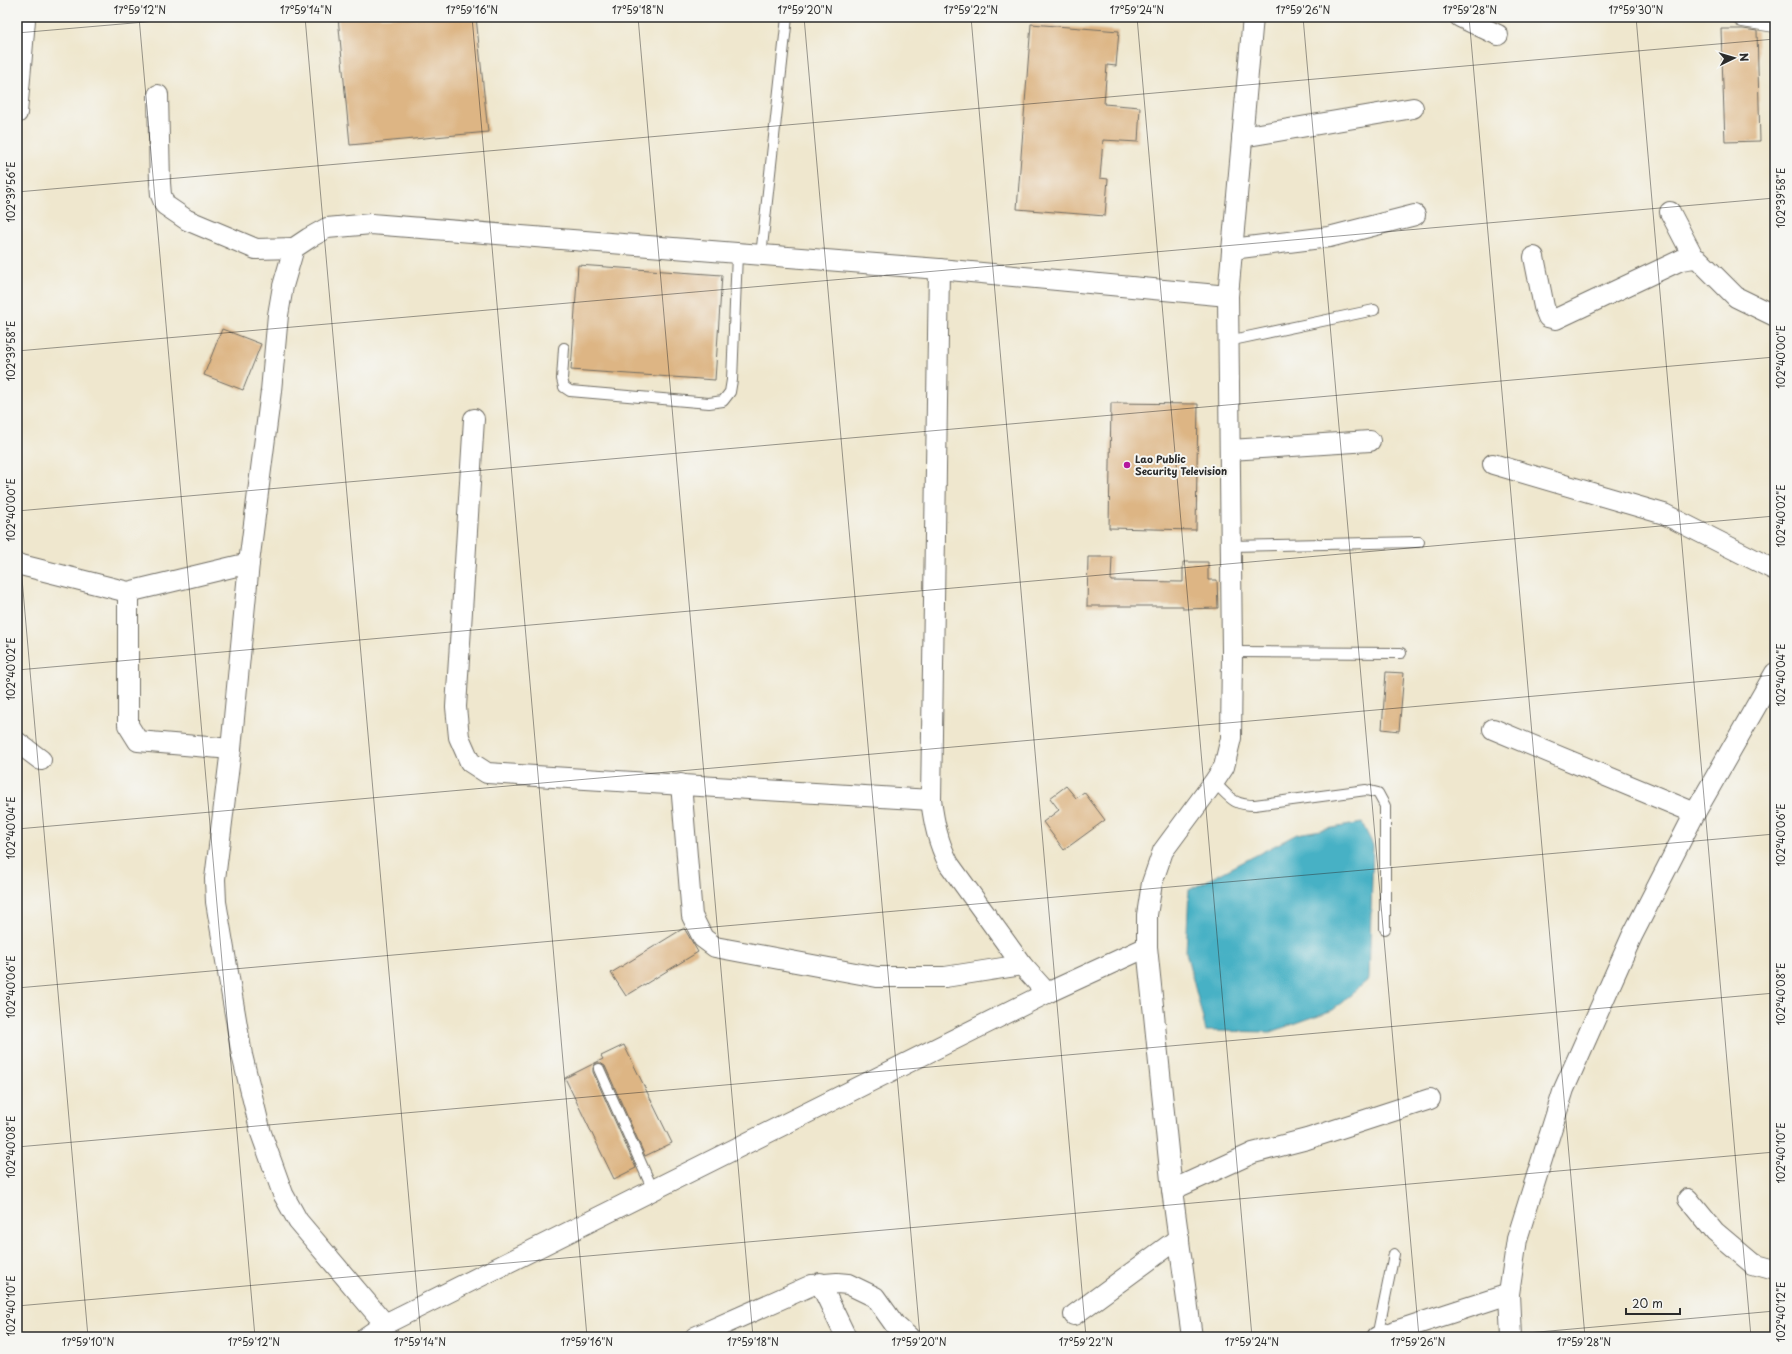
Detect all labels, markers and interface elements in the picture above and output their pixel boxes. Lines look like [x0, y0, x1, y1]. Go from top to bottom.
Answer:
text: 17°59'12"N [114, 2, 166, 17]
text: 17°59'14"N [280, 2, 332, 17]
text: 17°59'16"N [446, 2, 498, 17]
text: 17°59'18"N [612, 2, 664, 17]
text: 17°59'20"N [777, 2, 833, 17]
text: 17°59'22"N [944, 2, 998, 17]
text: 17°59'24"N [1110, 2, 1164, 17]
text: 17°59'26"N [1276, 2, 1330, 17]
text: 17°59'28"N [1443, 2, 1497, 17]
text: 17°59'30"N [1609, 2, 1664, 17]
north arrow [1714, 38, 1754, 78]
text: N [1736, 52, 1753, 62]
text: 102°39'56"E [3, 162, 18, 222]
text: 102°39'58"E [1773, 168, 1788, 228]
text: 102°39'58"E [3, 321, 18, 381]
text: 102°40'00"E [1773, 325, 1788, 389]
place label: Lao Public Security Television [1135, 451, 1227, 478]
marker: Lao Public Security Television [1122, 460, 1132, 470]
text: 102°40'00"E [3, 478, 18, 542]
text: 102°40'02"E [1773, 485, 1788, 547]
text: 102°40'02"E [3, 638, 18, 700]
text: 102°40'04"E [1773, 644, 1788, 706]
text: 102°40'04"E [3, 797, 18, 859]
text: 102°40'06"E [1773, 803, 1788, 867]
text: 102°40'06"E [3, 955, 18, 1019]
text: 102°40'08"E [1773, 963, 1788, 1025]
text: 102°40'08"E [3, 1116, 18, 1178]
text: 102°40'10"E [1773, 1123, 1788, 1183]
text: 102°40'10"E [3, 1276, 18, 1336]
text: 102°40'12"E [1773, 1282, 1788, 1342]
scale bar [1626, 1290, 1680, 1316]
text: 20 m [1632, 1294, 1663, 1312]
text: 17°59'10"N [62, 1334, 115, 1349]
text: 17°59'12"N [228, 1334, 280, 1349]
text: 17°59'14"N [394, 1334, 446, 1349]
text: 17°59'16"N [561, 1334, 613, 1349]
text: 17°59'18"N [727, 1334, 779, 1349]
text: 17°59'20"N [891, 1334, 947, 1349]
text: 17°59'22"N [1059, 1334, 1113, 1349]
text: 17°59'24"N [1225, 1334, 1279, 1349]
text: 17°59'26"N [1391, 1334, 1445, 1349]
text: 17°59'28"N [1557, 1334, 1611, 1349]

